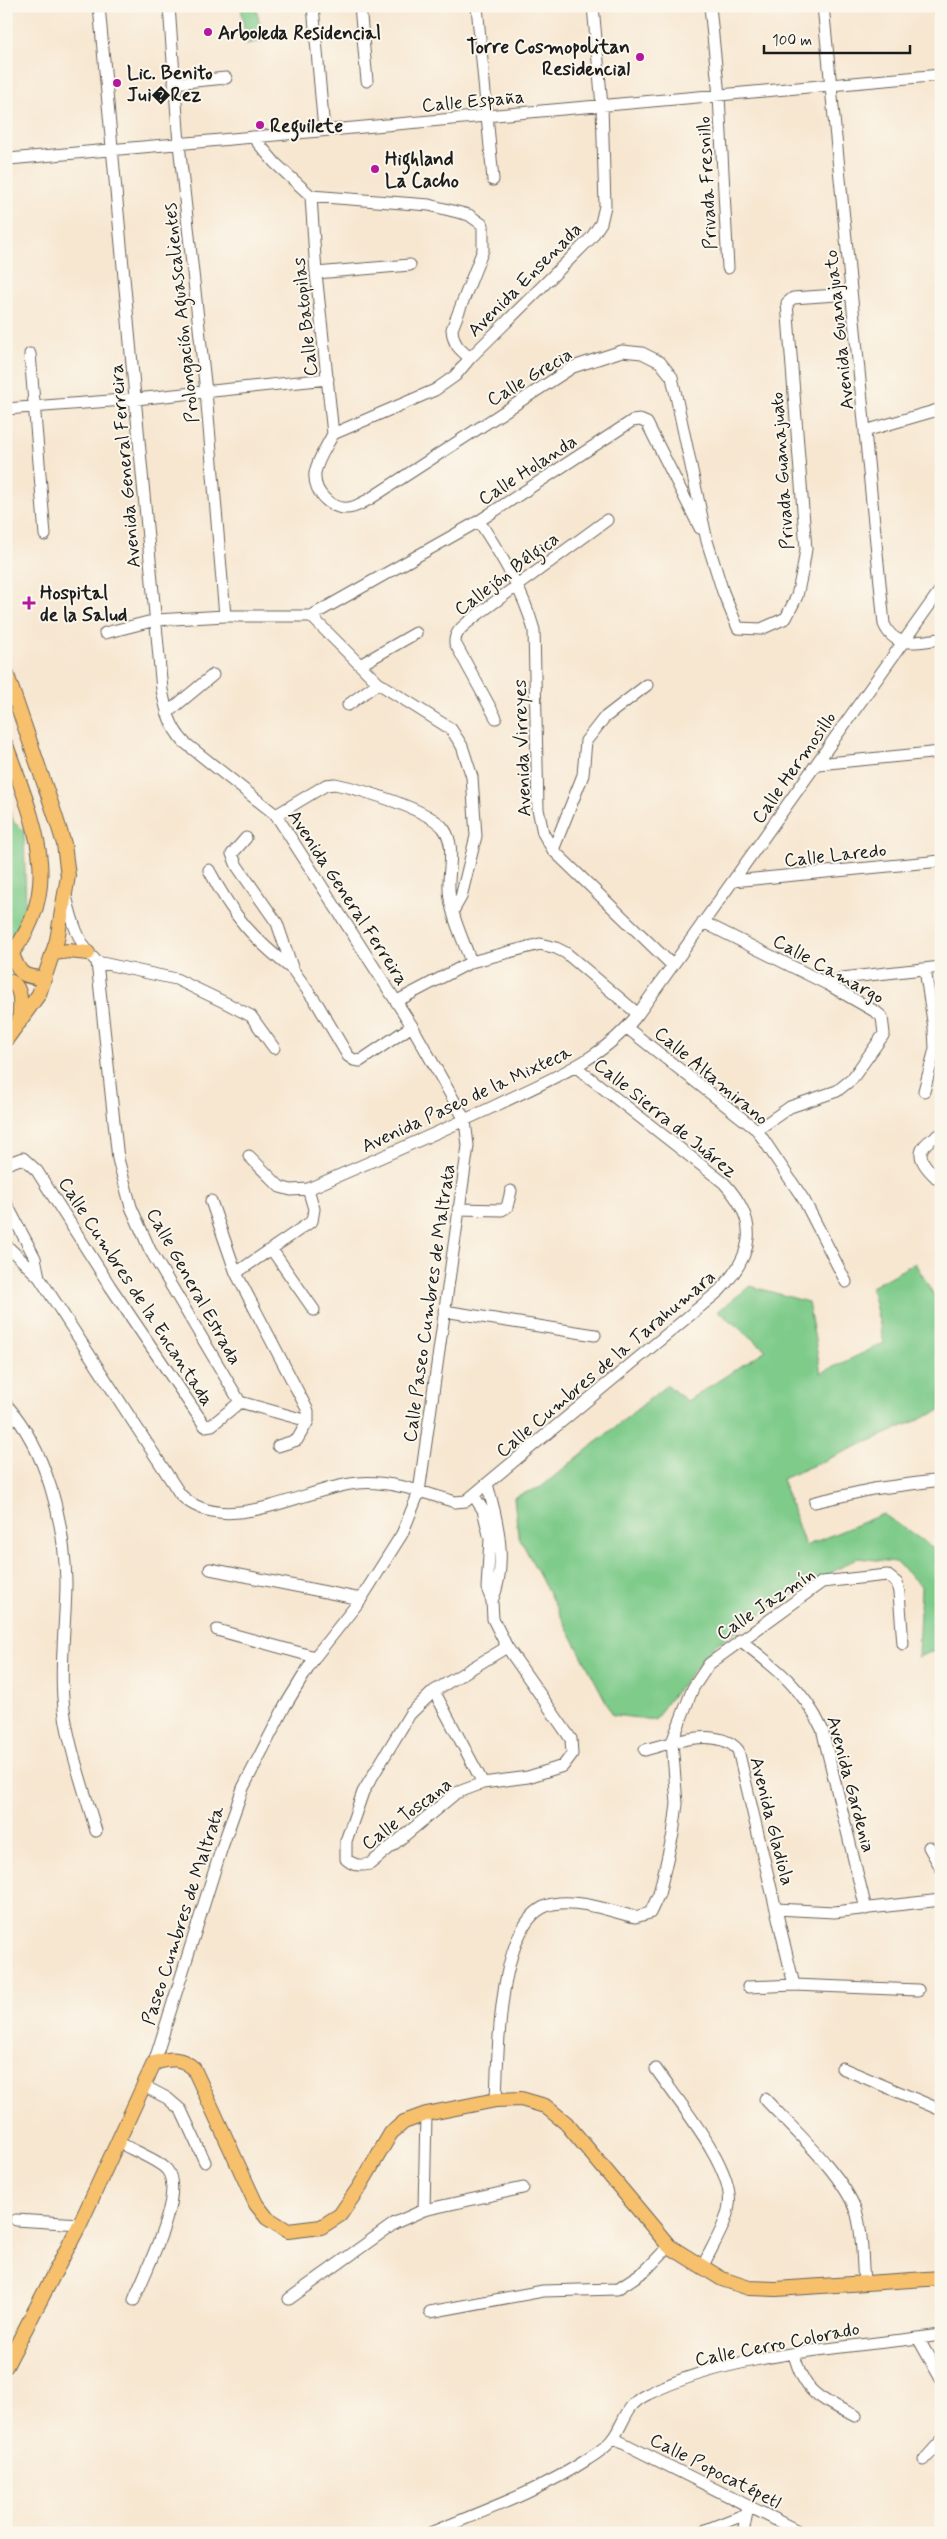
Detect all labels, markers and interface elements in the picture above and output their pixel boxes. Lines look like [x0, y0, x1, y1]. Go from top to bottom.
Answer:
place label: Arboleda Residencial [218, 21, 381, 46]
scale bar [764, 22, 911, 54]
marker: Arboleda Residencial [202, 26, 214, 38]
text: 100 m [772, 31, 812, 51]
place label: Torre Cosmopolitan Residencial [467, 35, 630, 82]
marker: Torre Cosmopolitan Residencial [634, 51, 646, 63]
place label: Lic. Benito Jui�Rez [127, 61, 213, 108]
marker: Lic. Benito Jui�Rez [111, 77, 123, 89]
street label: Calle España [421, 85, 526, 118]
place label: Reguilete [270, 114, 343, 142]
street label: Privada Fresnillo [692, 116, 723, 250]
marker: Reguilete [254, 119, 266, 131]
place label: Highland La Cacho [385, 147, 459, 194]
marker: Highland La Cacho [369, 163, 381, 175]
street label: Prolongación Aguascalientes [157, 201, 208, 424]
street label: Avenida Ensenada [462, 217, 588, 343]
street label: Avenida Guanajuato [819, 248, 861, 411]
street label: Calle Batopilas [287, 256, 324, 378]
street label: Calle Grecia [483, 342, 577, 413]
street label: Avenida General Ferreira [104, 363, 147, 569]
street label: Privada Guanajuato [765, 391, 800, 551]
street label: Calle Holanda [474, 429, 582, 512]
street label: Callejón Bélgica [449, 527, 566, 624]
place label: Hospital de la Salud [40, 581, 127, 628]
marker: Hospital de la Salud [22, 596, 36, 610]
street label: Avenida Virreyes [508, 679, 538, 817]
street label: Calle Hermosillo [746, 707, 842, 829]
street label: Avenida General Ferreira [281, 805, 414, 991]
street label: Calle Laredo [783, 838, 888, 873]
street label: Calle Camargo [768, 928, 888, 1011]
street label: Calle Altamirano [649, 1021, 773, 1131]
street label: Avenida Paseo de la Mixteca [358, 1039, 576, 1159]
street label: Calle Sierra de Juárez [588, 1053, 742, 1184]
street label: Calle Paseo Cumbres de Maltrata [398, 1163, 461, 1444]
street label: Calle Cumbres de la Encantada [52, 1173, 219, 1411]
street label: Calle General Estrada [140, 1204, 247, 1370]
street label: Calle Cumbres de la Tarahumara [491, 1265, 721, 1464]
street label: Calle Jazmín [712, 1562, 820, 1647]
street label: Avenida Gardenia [820, 1713, 881, 1855]
street label: Avenida Gladiola [743, 1754, 800, 1888]
street label: Calle Toscana [357, 1772, 457, 1856]
street label: Paseo Cumbres de Maltrata [136, 1802, 231, 2028]
street label: Calle Cerro Colorado [693, 2316, 862, 2373]
street label: Calle Popocatépetl [645, 2427, 785, 2515]

